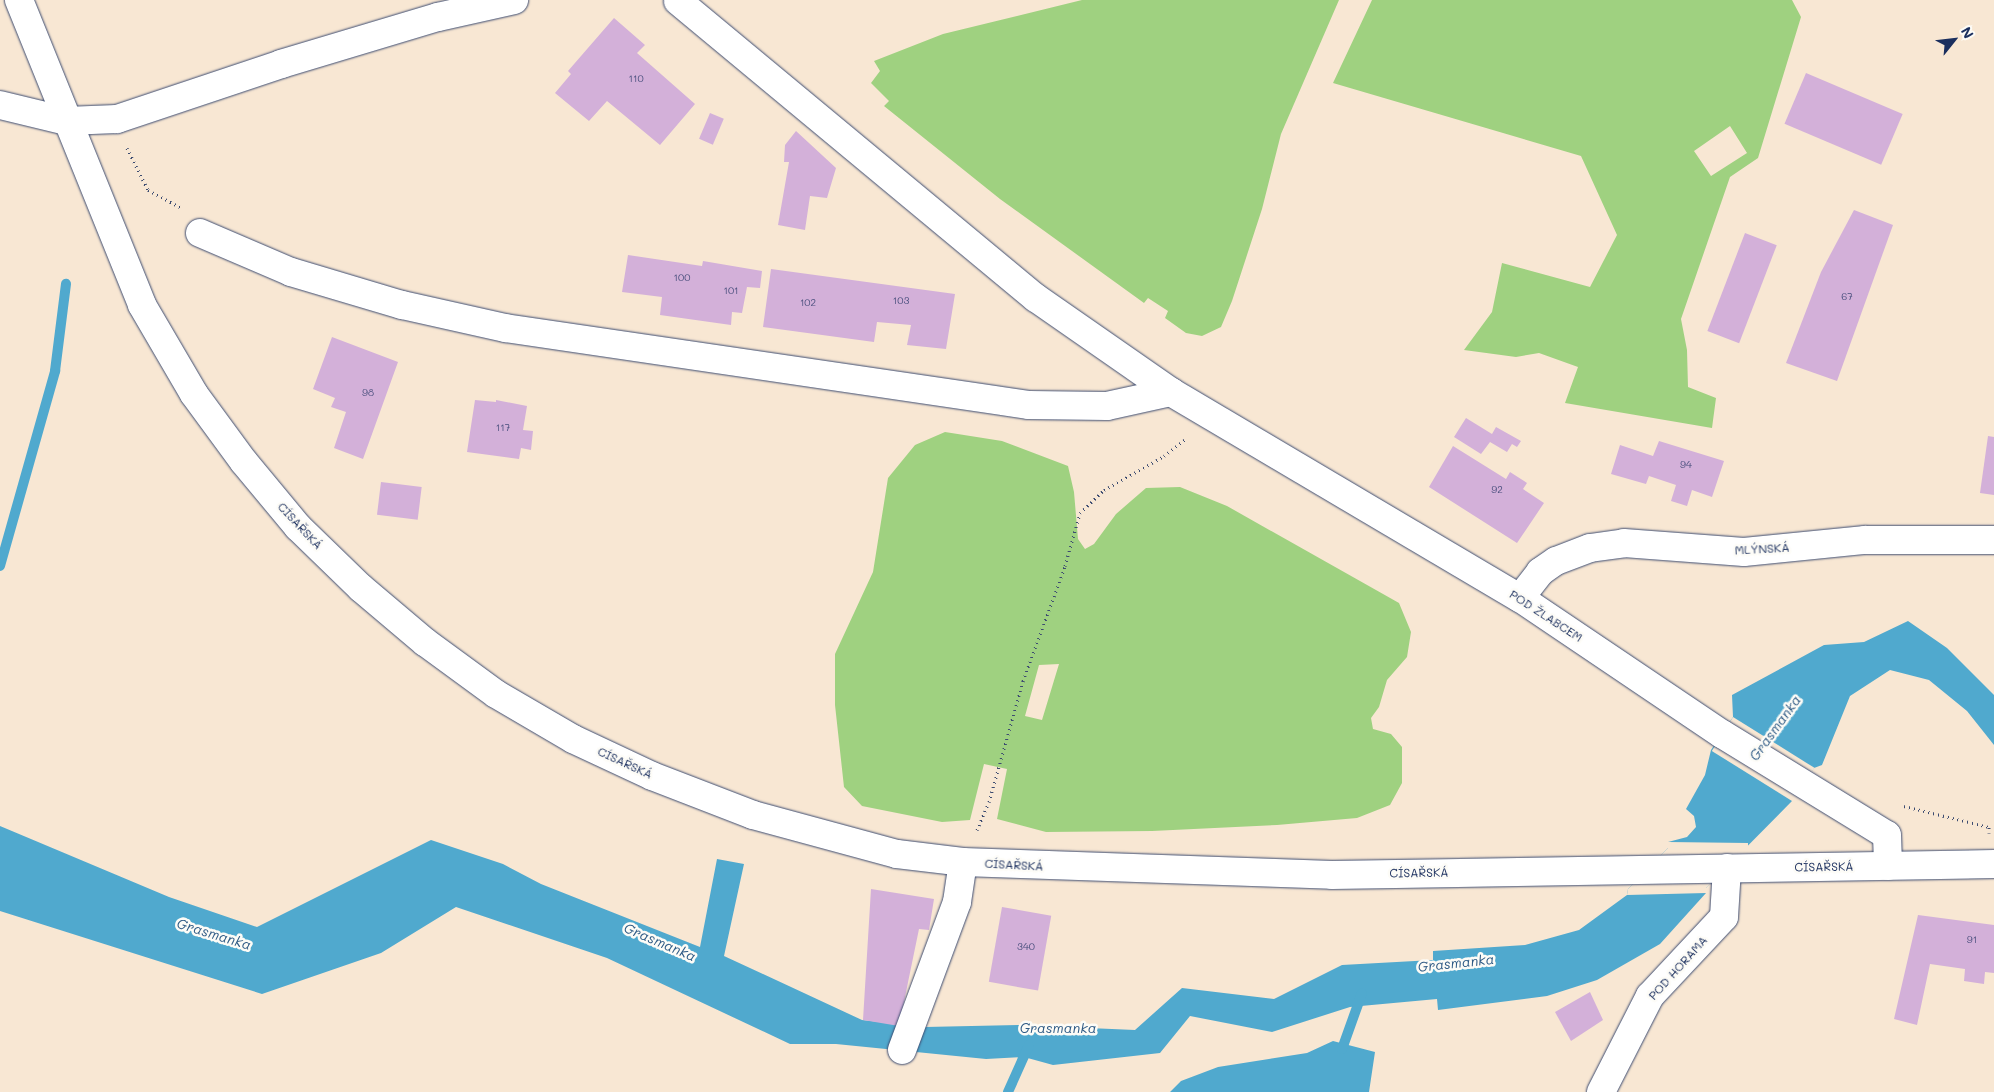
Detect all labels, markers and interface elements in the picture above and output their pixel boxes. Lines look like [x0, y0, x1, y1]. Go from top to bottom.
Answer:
north arrow [1929, 15, 1979, 65]
text: N [1957, 23, 1978, 42]
house number: 110 [628, 73, 644, 85]
house number: 100 [674, 272, 690, 284]
house number: 101 [723, 285, 739, 297]
house number: 67 [1841, 291, 1853, 303]
house number: 103 [893, 295, 909, 307]
house number: 102 [800, 297, 816, 309]
house number: 98 [362, 387, 374, 399]
house number: 117 [496, 422, 510, 434]
house number: 94 [1680, 459, 1692, 471]
house number: 92 [1491, 484, 1503, 496]
street label: CÍSAŘSKÁ [275, 500, 325, 552]
street label: MLÝNSKÁ [1734, 540, 1790, 558]
street label: POD ŽLABCEM [1507, 587, 1585, 645]
water label: Grasmanka [1746, 692, 1804, 764]
street label: CÍSAŘSKÁ [595, 744, 655, 782]
street label: CÍSAŘSKÁ [984, 856, 1044, 874]
street label: CÍSAŘSKÁ [1794, 859, 1854, 875]
street label: CÍSAŘSKÁ [1389, 865, 1449, 881]
water label: Grasmanka [175, 915, 253, 953]
water label: Grasmanka [621, 919, 699, 965]
street label: POD HORAMA [1646, 933, 1710, 1003]
house number: 91 [1967, 934, 1977, 946]
house number: 340 [1017, 941, 1035, 953]
water label: Grasmanka [1417, 951, 1495, 975]
water label: Grasmanka [1020, 1020, 1096, 1036]

